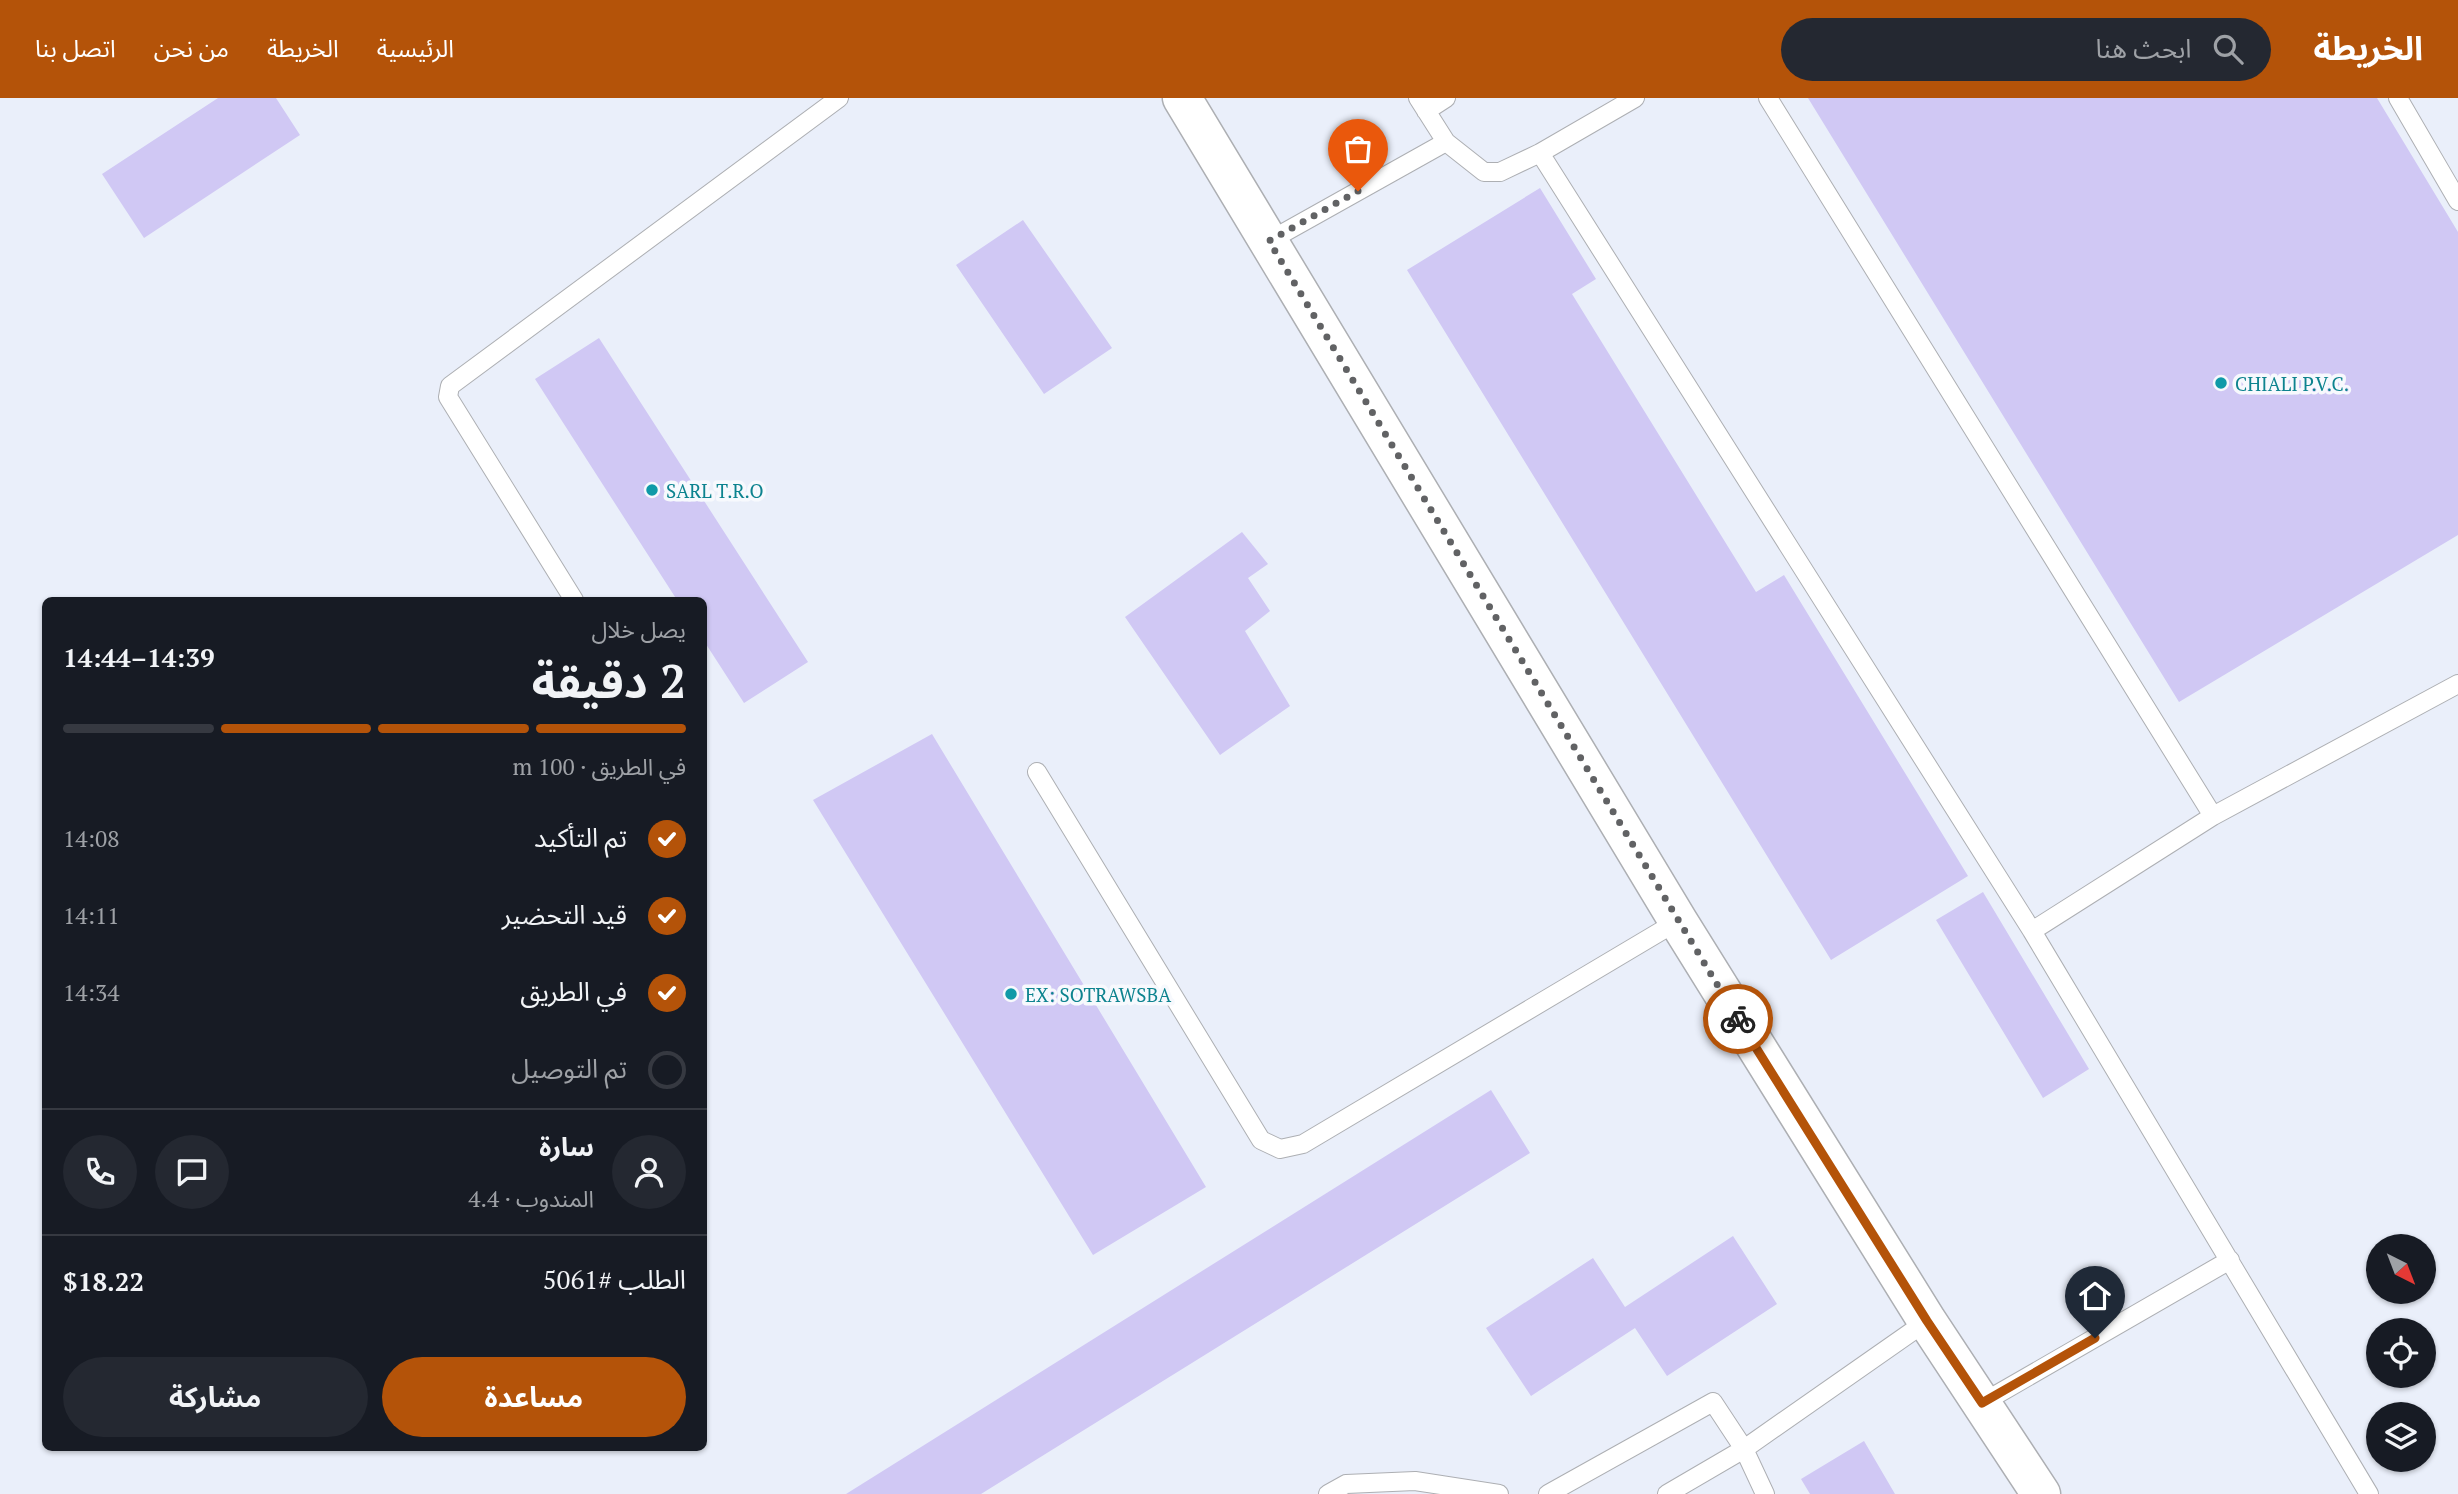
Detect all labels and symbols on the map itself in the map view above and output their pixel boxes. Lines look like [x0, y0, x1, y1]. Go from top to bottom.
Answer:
pin [1328, 119, 1388, 191]
place label: CHIALI P.V.C. [2235, 371, 2349, 396]
marker: CHIALI P.V.C. [2213, 375, 2229, 391]
place label: SARL T.R.O [666, 478, 763, 503]
marker: SARL T.R.O [644, 482, 660, 498]
place label: EX: SOTRAWSBA [1025, 982, 1171, 1007]
courier [1703, 984, 1773, 1054]
marker: EX: SOTRAWSBA [1003, 986, 1019, 1002]
north arrow [2366, 1234, 2436, 1304]
pin [2065, 1266, 2125, 1338]

